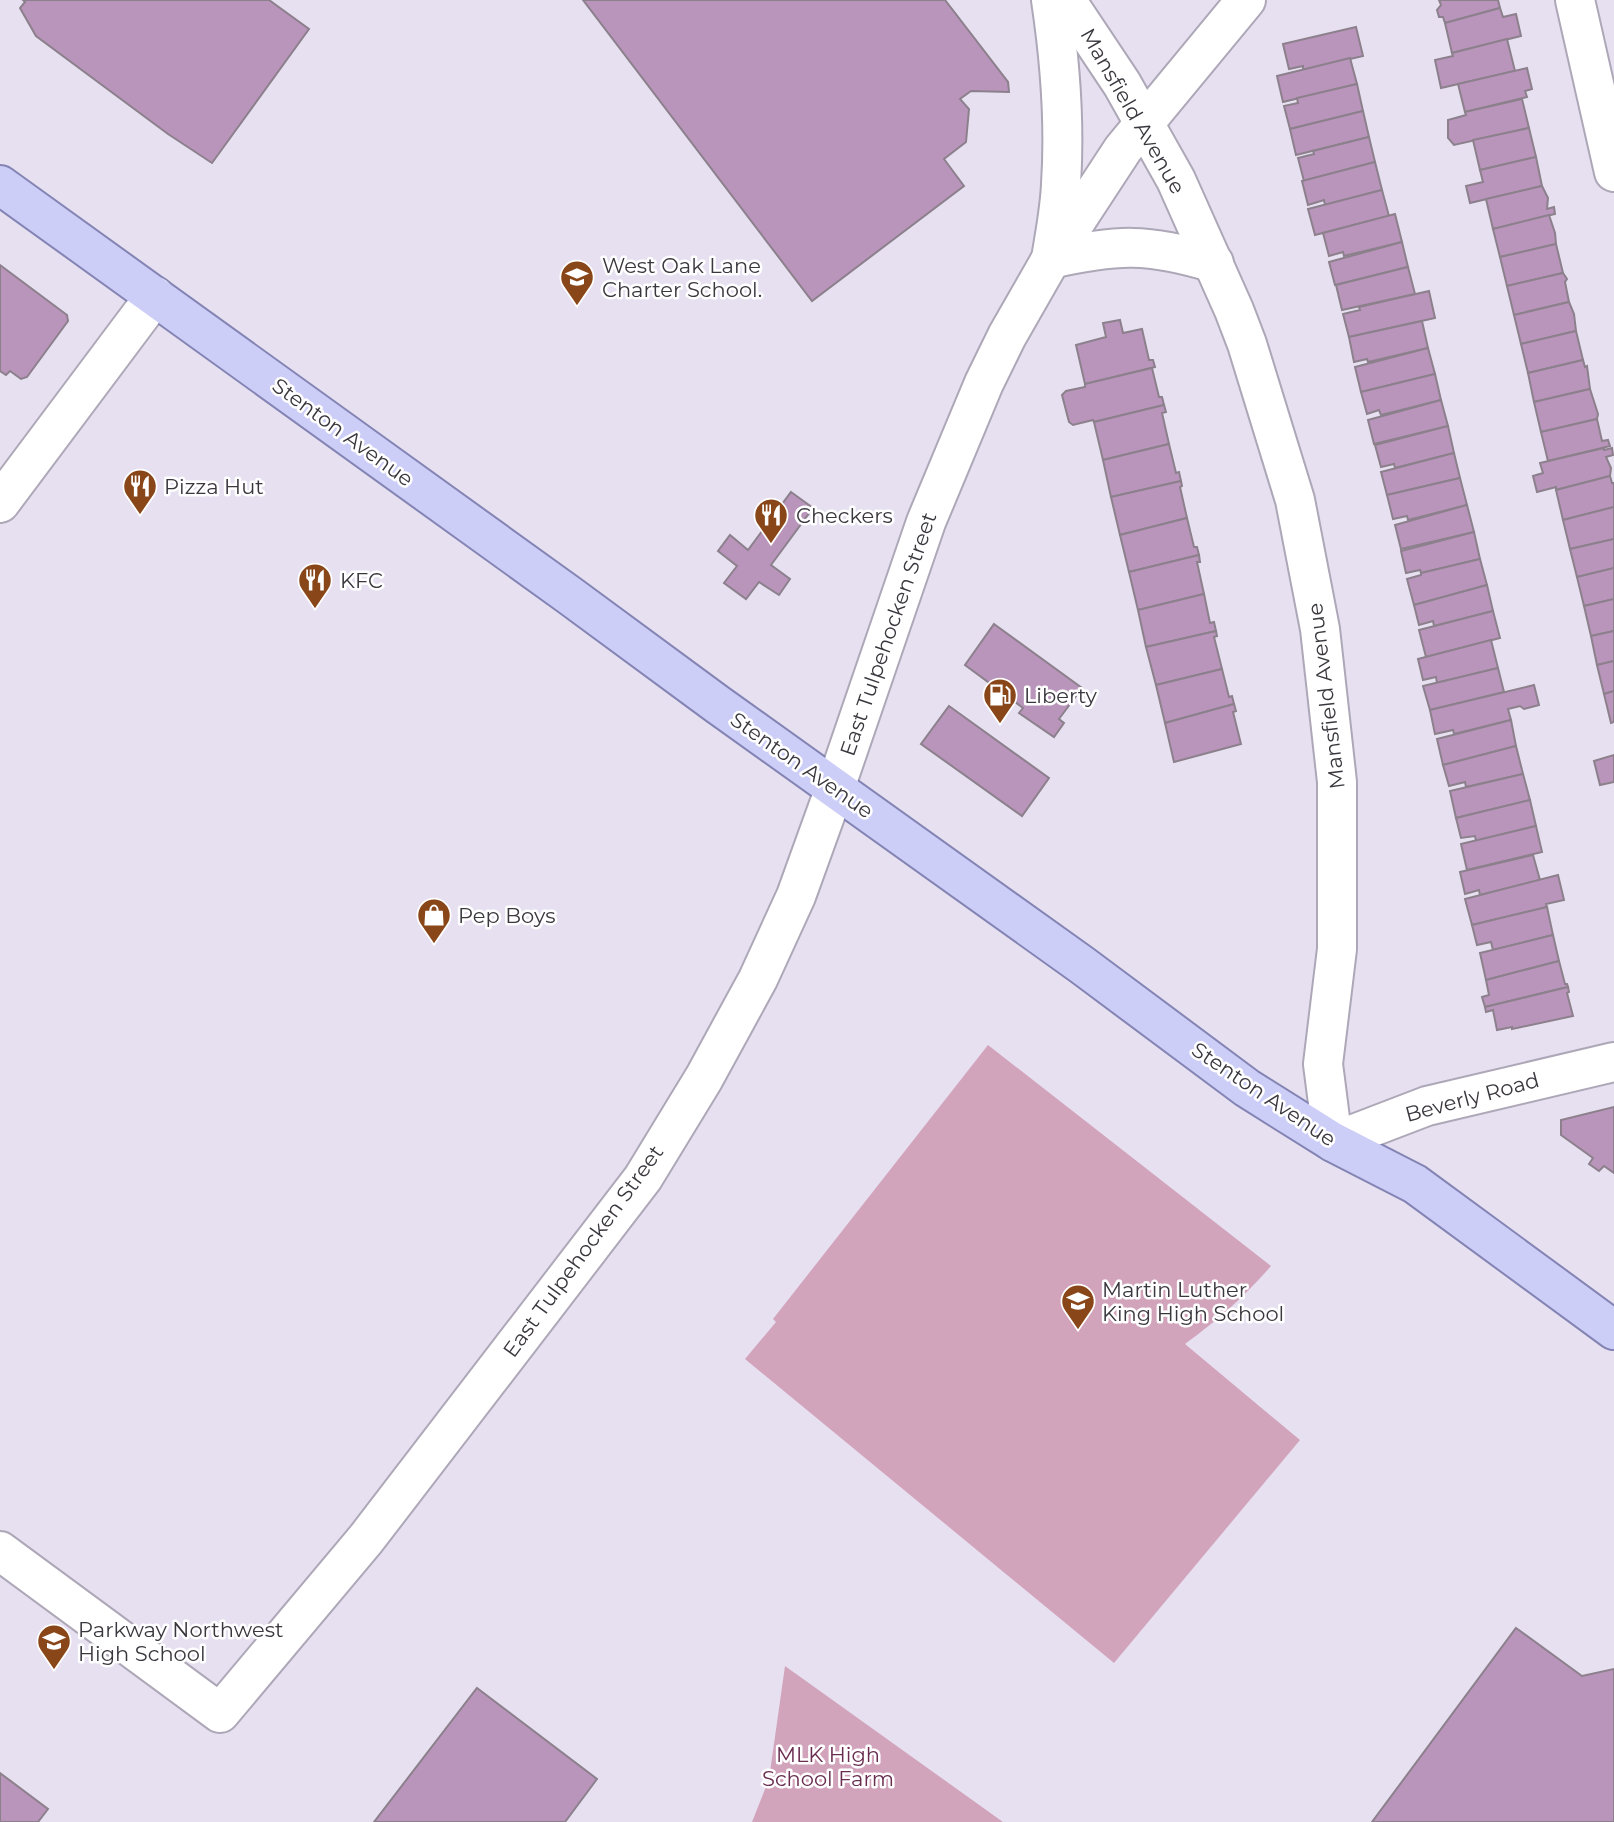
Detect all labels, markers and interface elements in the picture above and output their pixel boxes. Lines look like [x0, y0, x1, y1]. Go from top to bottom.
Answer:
street label: Mansfield Avenue [1075, 24, 1191, 198]
place label: West Oak Lane Charter School. [602, 253, 762, 302]
school or university icon: West Oak Lane Charter School. [558, 258, 596, 307]
street label: Stenton Avenue [268, 372, 418, 492]
restaurant icon: Pizza Hut [121, 467, 159, 516]
place label: Pizza Hut [164, 474, 264, 499]
restaurant icon: Checkers [752, 496, 790, 545]
place label: Checkers [796, 503, 893, 528]
street label: East Tulpehocken Street [835, 509, 941, 759]
restaurant icon: KFC [296, 561, 334, 610]
place label: KFC [340, 568, 383, 593]
street label: Mansfield Avenue [1302, 602, 1350, 790]
fuel station icon: Liberty [981, 676, 1019, 725]
place label: Liberty [1024, 683, 1097, 708]
street label: Stenton Avenue [726, 707, 878, 823]
shop icon: Pep Boys [415, 896, 453, 945]
place label: Pep Boys [458, 903, 555, 928]
street label: Stenton Avenue [1187, 1037, 1341, 1151]
street label: Beverly Road [1402, 1067, 1542, 1127]
street label: East Tulpehocken Street [498, 1140, 668, 1362]
place label: Martin Luther King High School [1102, 1277, 1284, 1326]
school or university icon: Martin Luther King High School [1059, 1282, 1097, 1331]
place label: Parkway Northwest High School [78, 1617, 283, 1666]
school or university icon: Parkway Northwest High School [35, 1622, 73, 1671]
park label: MLK High School Farm [762, 1742, 894, 1791]

